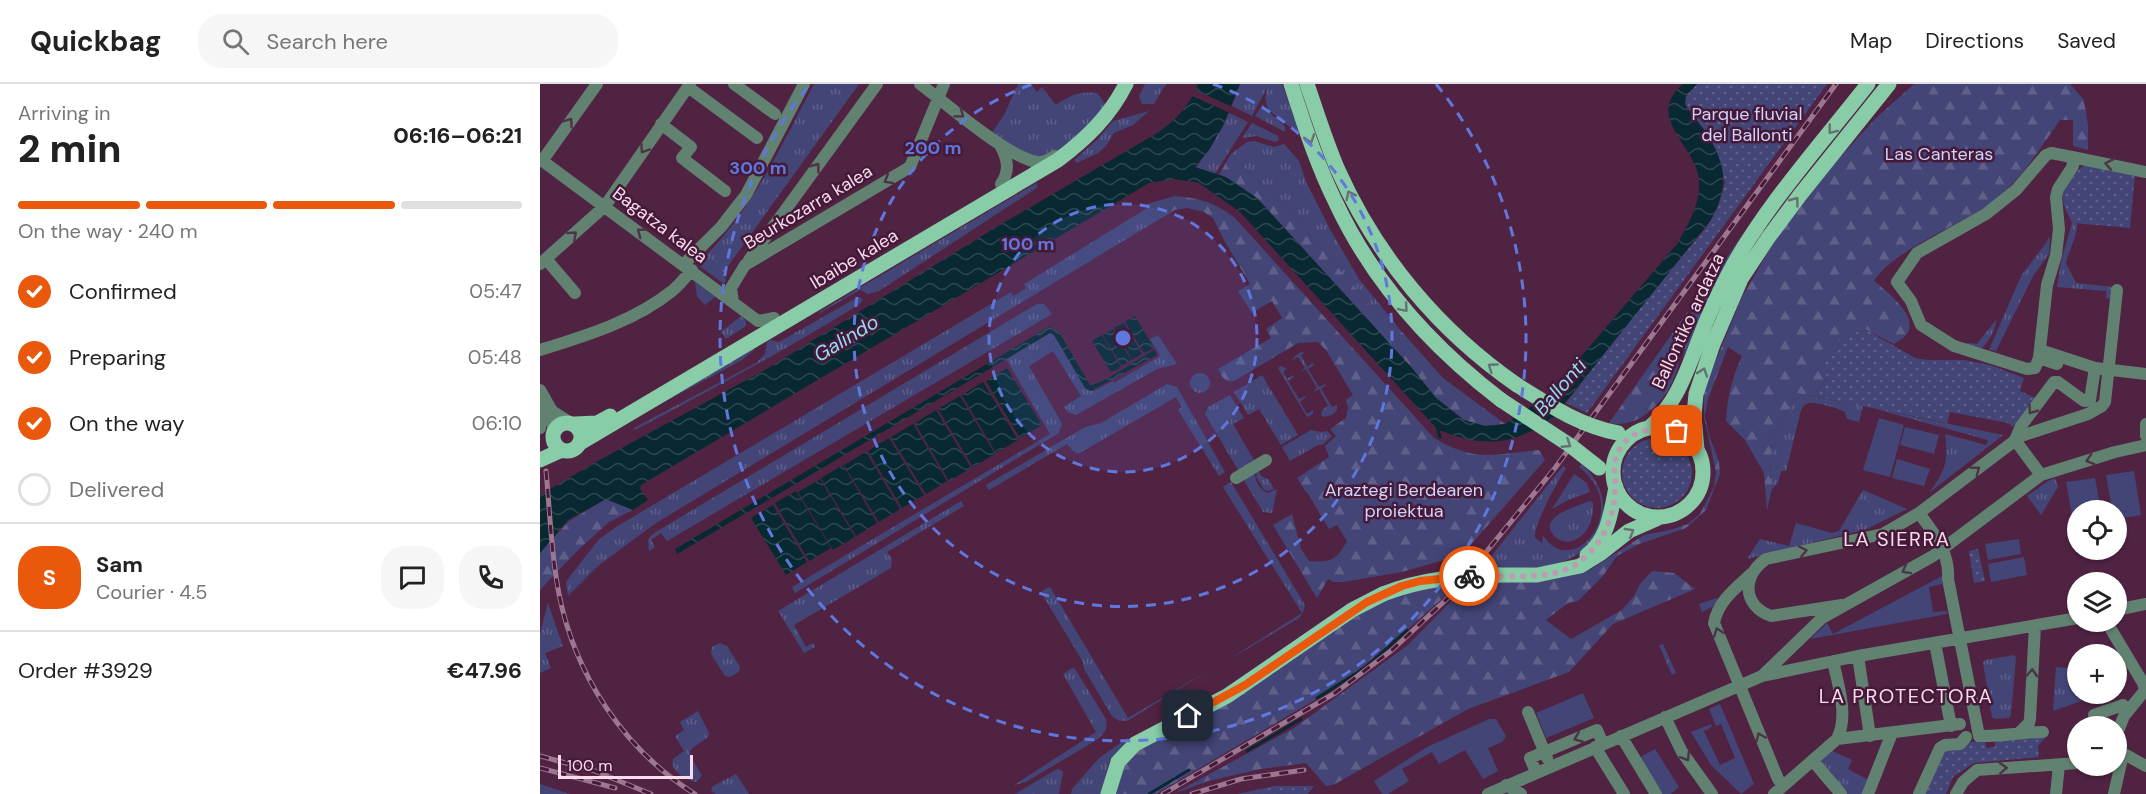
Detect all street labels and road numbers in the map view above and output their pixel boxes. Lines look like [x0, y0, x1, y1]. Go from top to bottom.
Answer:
street label: Beurkozarra kalea [739, 159, 877, 255]
street label: Bagatza kalea [608, 181, 712, 269]
street label: Ibaibe kalea [806, 223, 902, 295]
street label: Ballontiko ardatza [1646, 249, 1730, 393]

